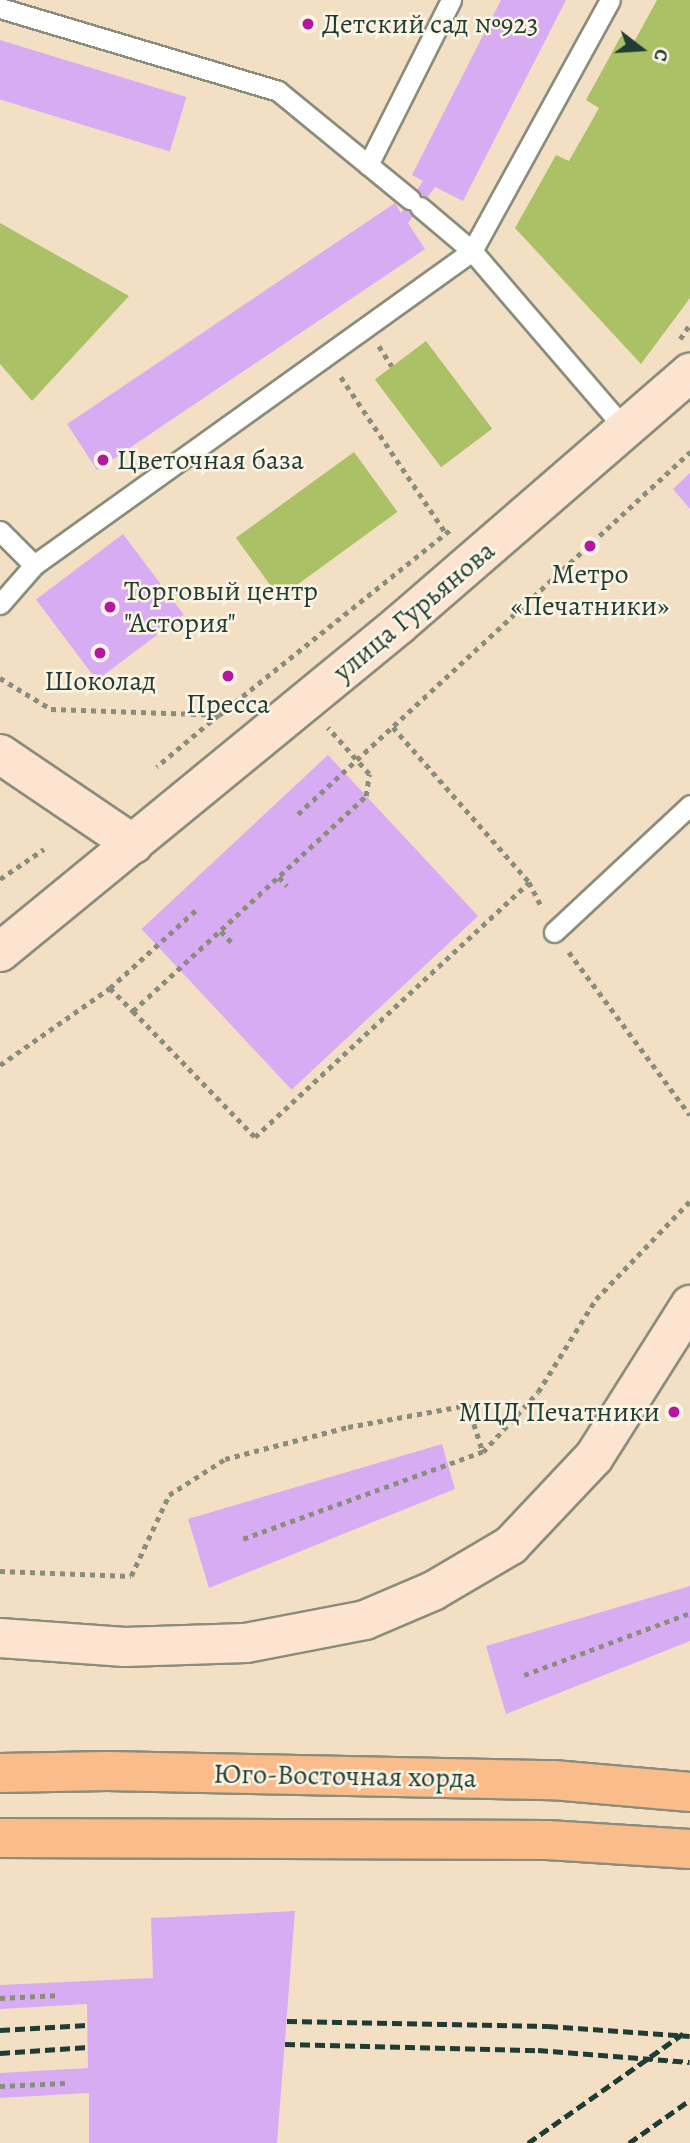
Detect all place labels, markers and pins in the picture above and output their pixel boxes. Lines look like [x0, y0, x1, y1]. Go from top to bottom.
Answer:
place label: Детский сад №923 [322, 7, 538, 41]
marker: Детский сад №923 [300, 16, 316, 32]
place label: Цветочная база [117, 443, 304, 477]
marker: Цветочная база [95, 452, 111, 468]
marker: Метро «Печатники» [582, 538, 598, 554]
place label: Метро «Печатники» [511, 557, 669, 623]
place label: Торговый центр "Астория" [124, 574, 318, 640]
marker: Торговый центр "Астория" [102, 599, 118, 615]
marker: Шоколад [92, 645, 108, 661]
place label: Шоколад [44, 664, 156, 698]
marker: Пресса [220, 668, 236, 684]
place label: Пресса [186, 687, 270, 721]
place label: МЦД Печатники [458, 1395, 660, 1429]
marker: МЦД Печатники [666, 1404, 682, 1420]

